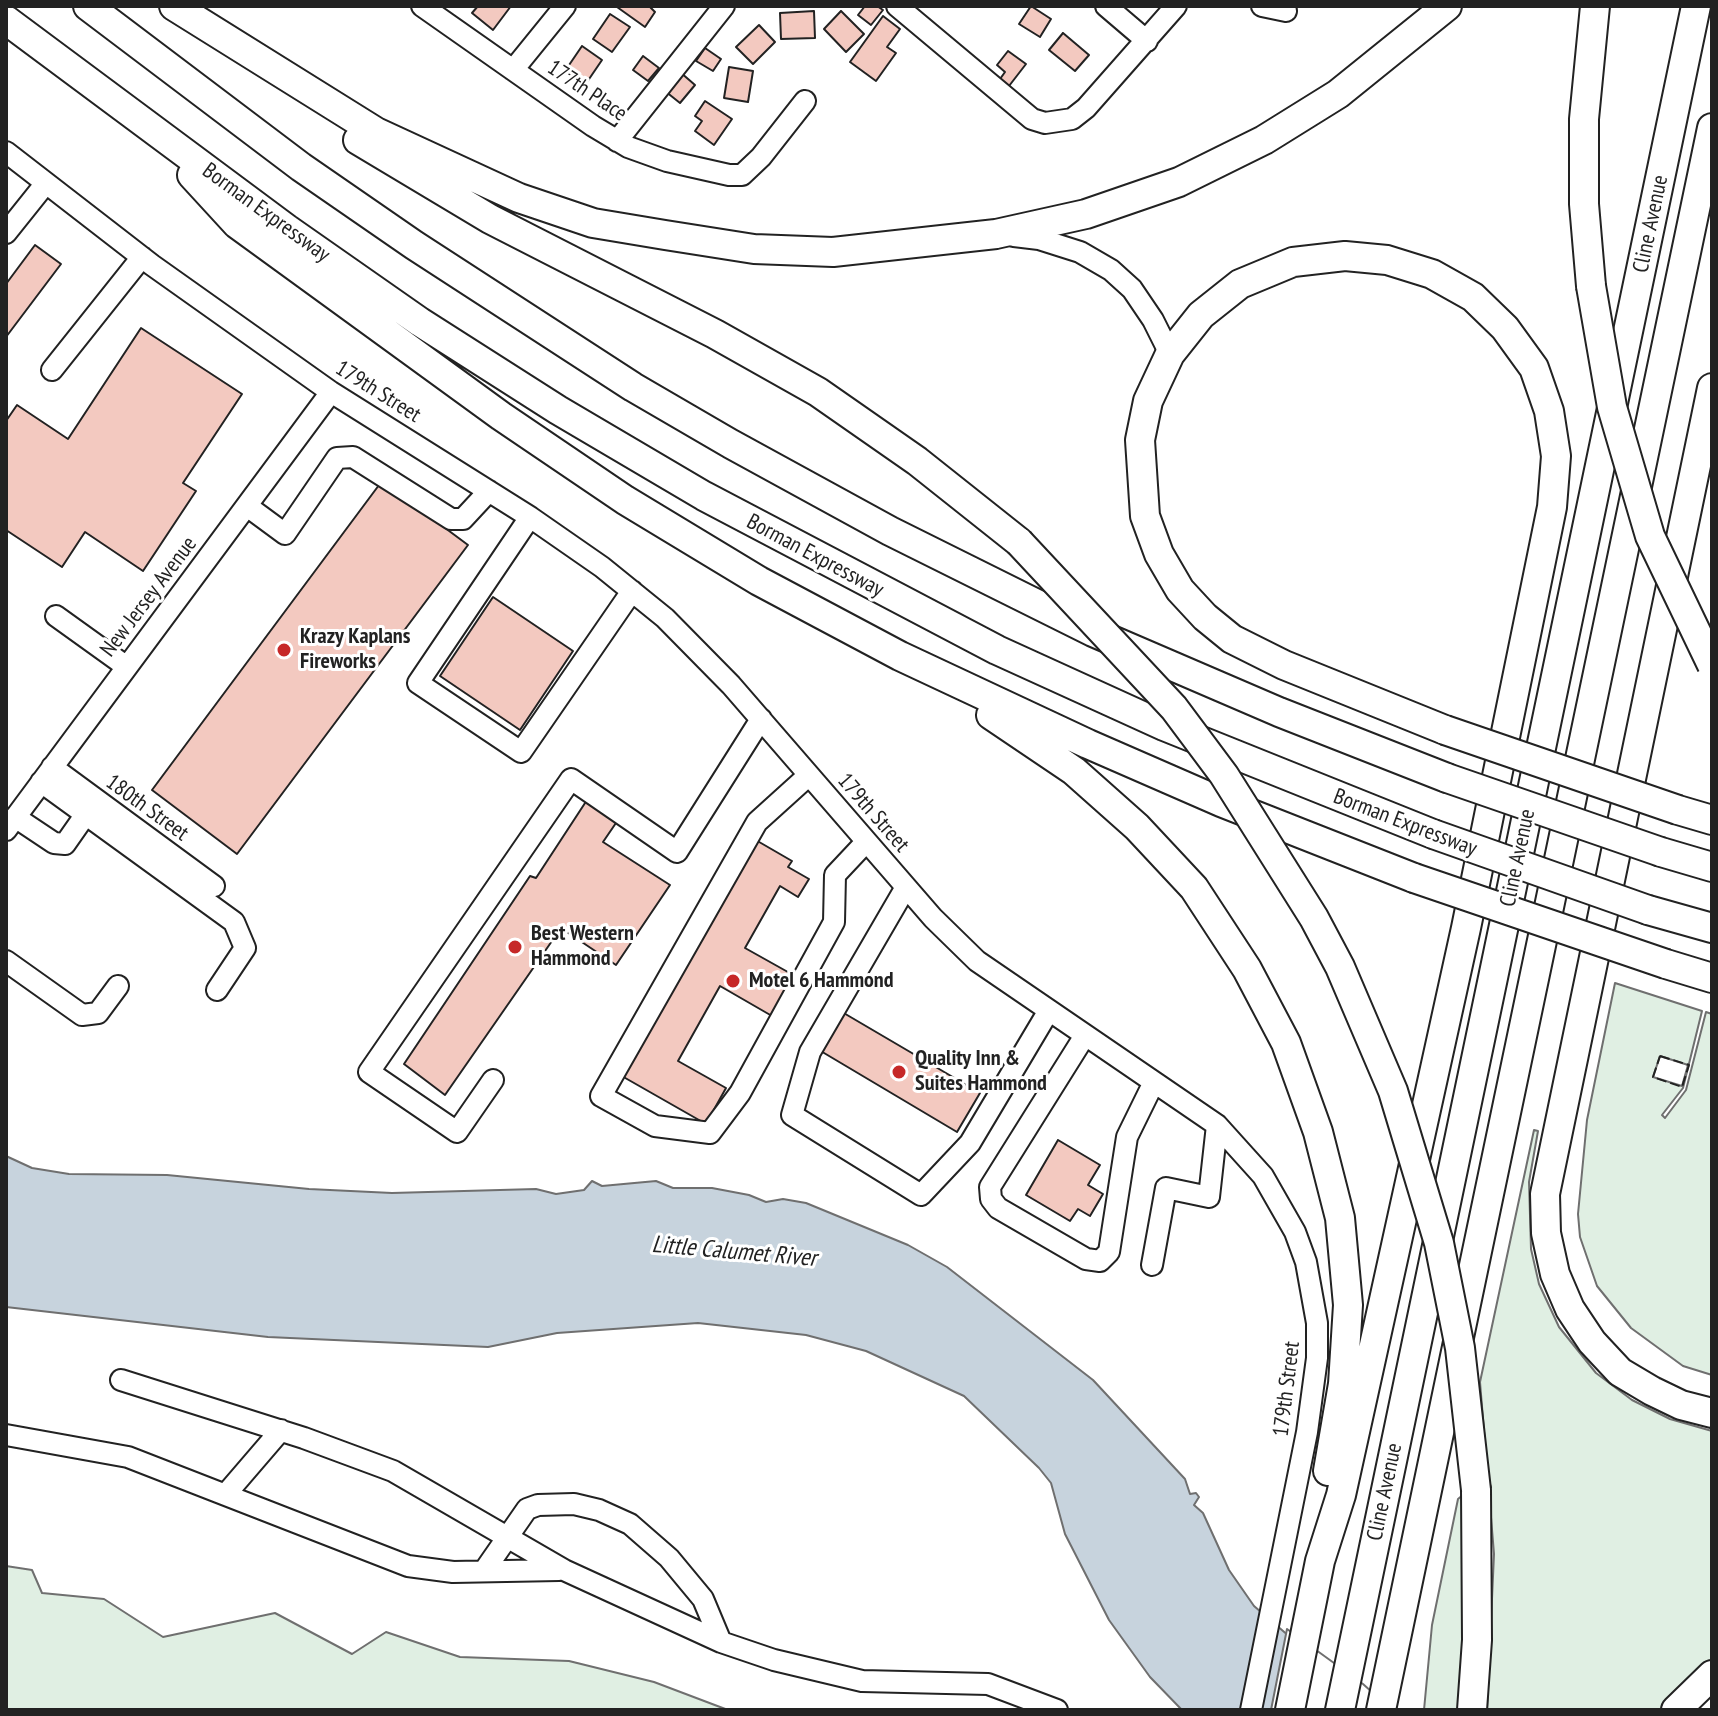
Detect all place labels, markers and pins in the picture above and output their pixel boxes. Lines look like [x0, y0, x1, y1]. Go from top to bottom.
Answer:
place label: Krazy Kaplans Fireworks [300, 624, 410, 676]
marker: Krazy Kaplans Fireworks [275, 641, 293, 659]
place label: Best Western Hammond [531, 921, 634, 972]
marker: Best Western Hammond [506, 938, 524, 956]
place label: Motel 6 Hammond [749, 968, 894, 994]
marker: Motel 6 Hammond [724, 972, 742, 990]
place label: Quality Inn & Suites Hammond [915, 1046, 1047, 1098]
marker: Quality Inn & Suites Hammond [890, 1063, 908, 1081]

